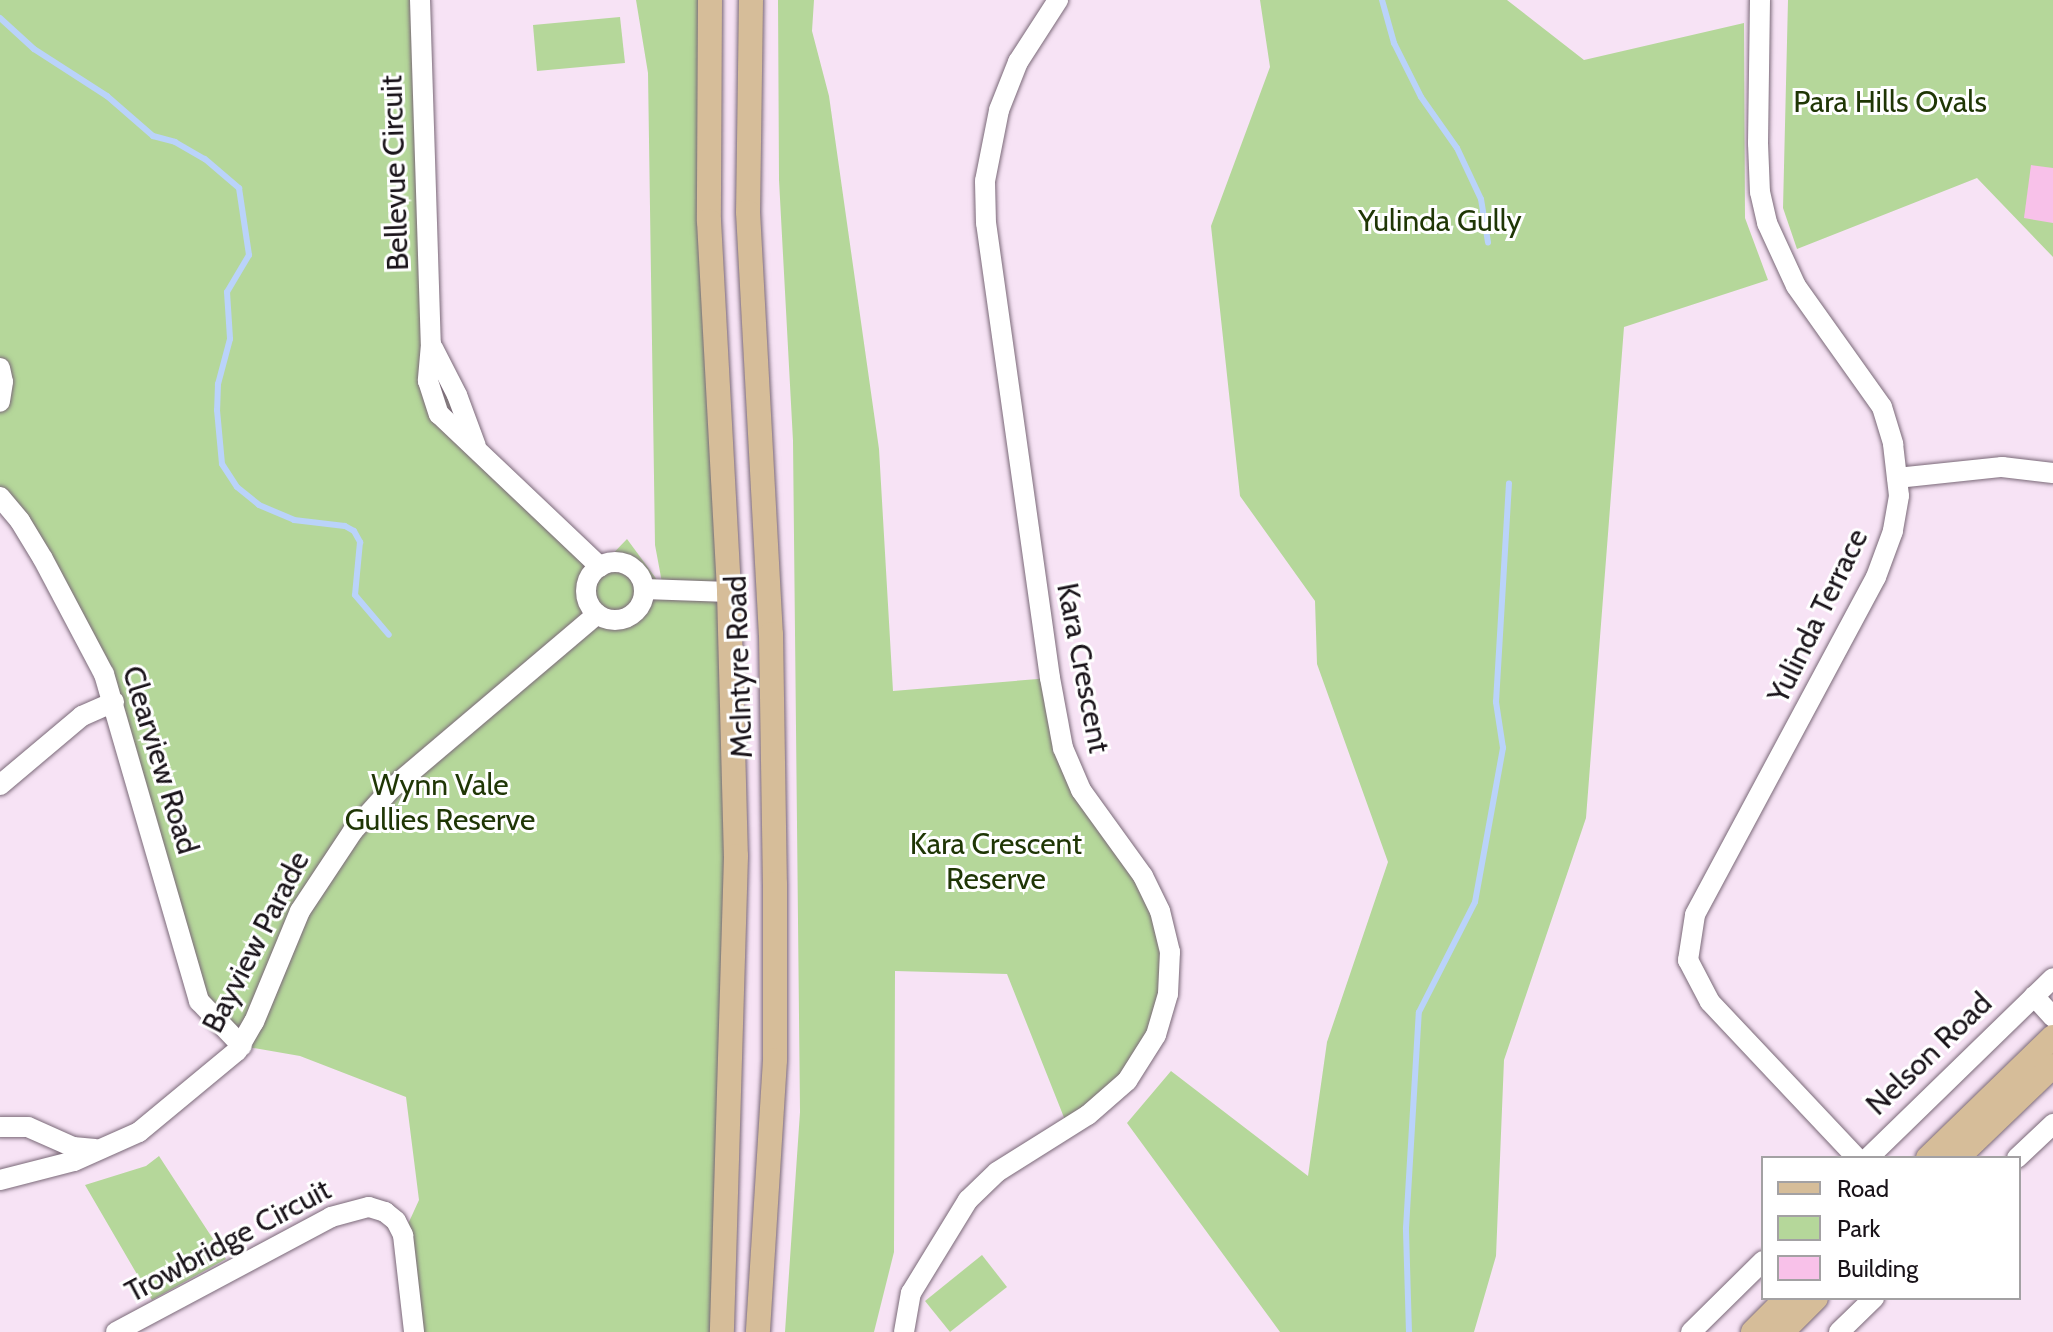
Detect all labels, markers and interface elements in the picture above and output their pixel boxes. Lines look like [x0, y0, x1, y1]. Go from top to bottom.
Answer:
street label: Bellevue Circuit [374, 75, 416, 271]
park label: Para Hills Ovals [1793, 84, 1987, 120]
park label: Yulinda Gully [1358, 203, 1522, 239]
street label: Yulinda Terrace [1760, 523, 1876, 709]
street label: McIntyre Road [718, 575, 760, 759]
street label: Kara Crescent [1049, 580, 1117, 756]
street label: Clearview Road [114, 662, 206, 858]
park label: Wynn Vale Gullies Reserve [345, 767, 535, 838]
park label: Kara Crescent Reserve [910, 826, 1082, 896]
street label: Bayview Parade [195, 845, 317, 1039]
street label: Nelson Road [1859, 985, 1999, 1123]
legend [1761, 1156, 2021, 1300]
street label: Trowbridge Circuit [119, 1172, 337, 1310]
text: Road [1837, 1174, 1889, 1203]
text: Park [1837, 1214, 1880, 1243]
text: Building [1837, 1254, 1918, 1283]

